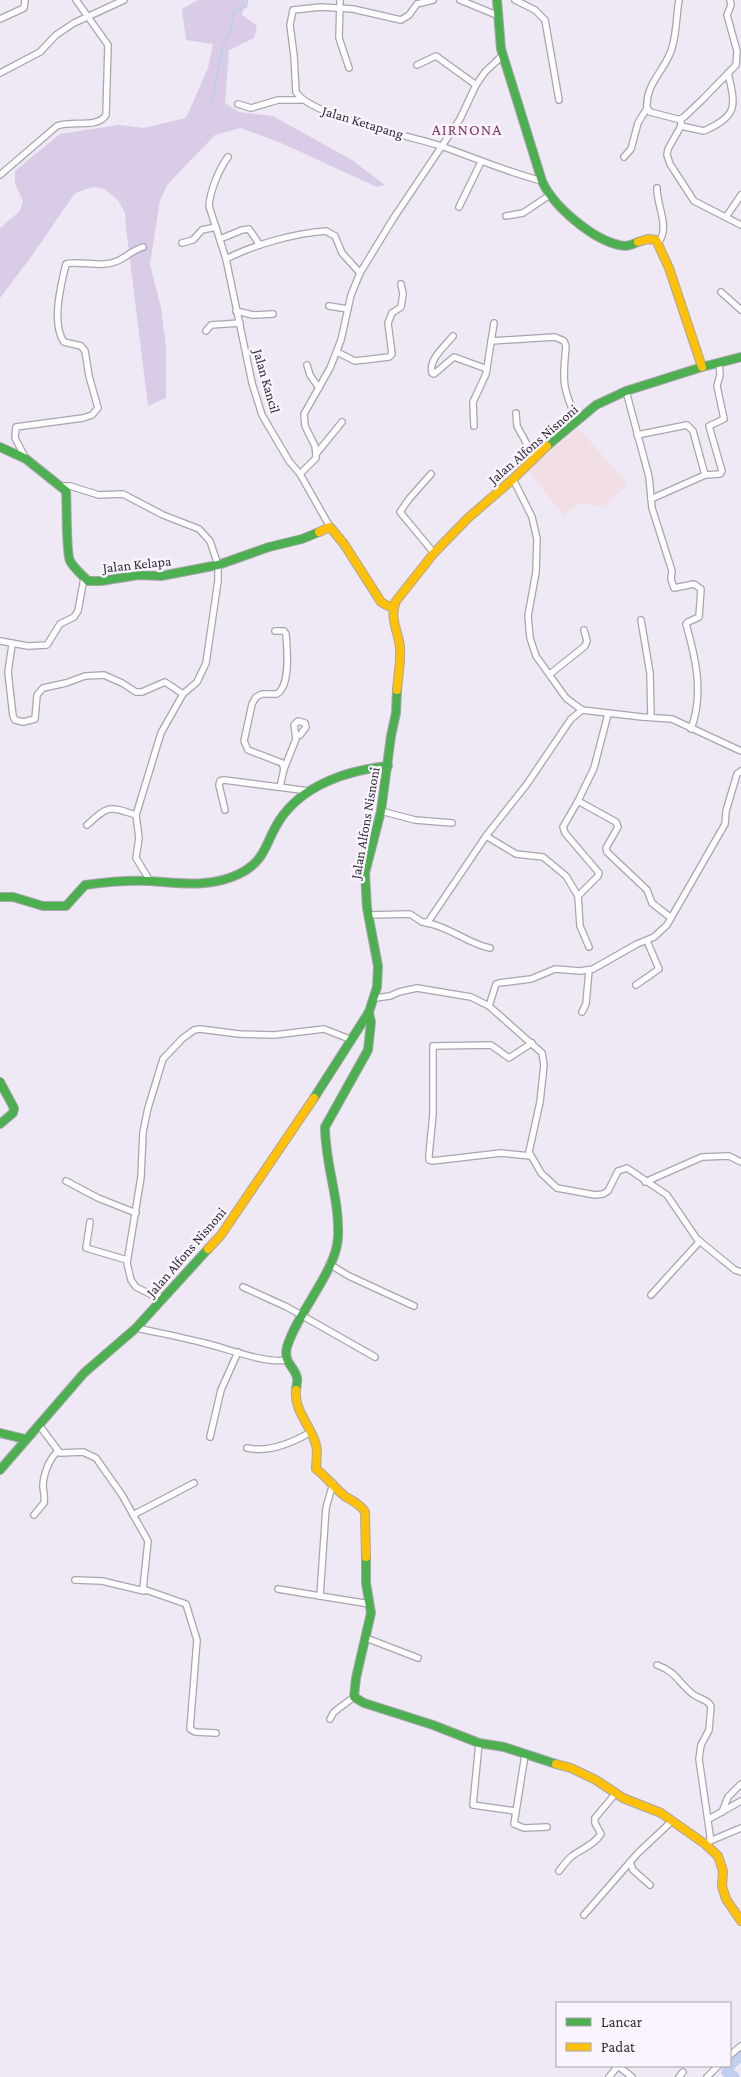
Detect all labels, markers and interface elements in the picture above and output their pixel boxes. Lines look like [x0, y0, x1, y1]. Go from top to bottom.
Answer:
street label: Jalan Ketapang [319, 101, 406, 142]
district label: AIRNONA [432, 121, 502, 138]
street label: Jalan Kancil [250, 345, 284, 415]
street label: Jalan Alfons Nisnoni [484, 401, 581, 488]
street label: Jalan Kelapa [100, 552, 173, 576]
street label: Jalan Alfons Nisnoni [347, 766, 383, 882]
street label: Jalan Alfons Nisnoni [142, 1204, 229, 1301]
legend [556, 2002, 731, 2067]
text: Lancar [601, 2014, 643, 2030]
text: Padat [601, 2039, 636, 2055]

